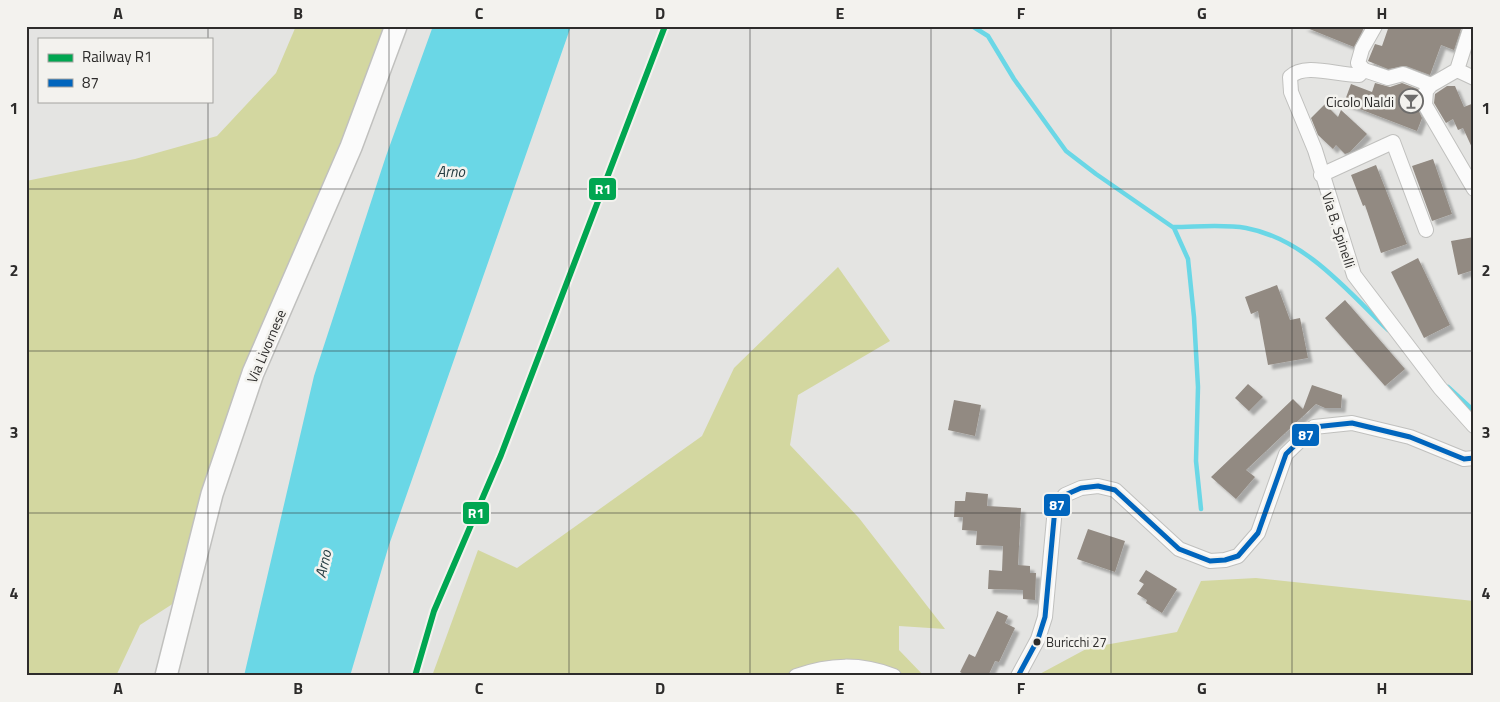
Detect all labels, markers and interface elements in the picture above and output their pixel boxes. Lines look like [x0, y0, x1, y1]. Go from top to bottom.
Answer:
text: A [113, 1, 123, 25]
text: B [293, 1, 303, 25]
text: C [475, 1, 484, 25]
text: D [655, 1, 665, 25]
text: E [836, 1, 845, 25]
text: F [1017, 1, 1026, 25]
text: G [1197, 1, 1207, 25]
text: H [1377, 1, 1387, 25]
legend [38, 38, 212, 102]
text: Railway R1 [82, 45, 153, 68]
text: 87 [82, 71, 99, 94]
bar icon: Cicolo Naldi [1398, 88, 1424, 114]
place label: Cicolo Naldi [1326, 91, 1394, 112]
text: 1 [10, 96, 18, 120]
text: 1 [1482, 96, 1490, 120]
water label: Arno [437, 160, 466, 183]
line badge: R1 [588, 177, 617, 201]
text: R1 [595, 178, 611, 199]
street label: Via B. Spinelli [1317, 190, 1361, 270]
text: 2 [10, 258, 18, 282]
text: 2 [1482, 258, 1490, 282]
street label: Via Livornese [241, 306, 291, 386]
text: 3 [10, 420, 18, 444]
text: 3 [1482, 420, 1490, 444]
line badge: 87 [1291, 423, 1320, 447]
text: 87 [1298, 424, 1314, 445]
line badge: 87 [1043, 493, 1071, 517]
text: 87 [1049, 494, 1065, 515]
line badge: R1 [462, 501, 490, 525]
text: R1 [468, 502, 484, 523]
water label: Arno [309, 547, 337, 580]
text: 4 [10, 581, 19, 605]
text: 4 [1482, 581, 1491, 605]
place label: Buricchi 27 [1046, 632, 1107, 652]
marker: Buricchi 27 [1032, 637, 1042, 647]
text: A [113, 676, 123, 700]
text: B [293, 676, 303, 700]
text: C [475, 676, 484, 700]
text: D [655, 676, 665, 700]
text: E [836, 676, 845, 700]
text: F [1017, 676, 1026, 700]
text: G [1197, 676, 1207, 700]
text: H [1377, 676, 1387, 700]

